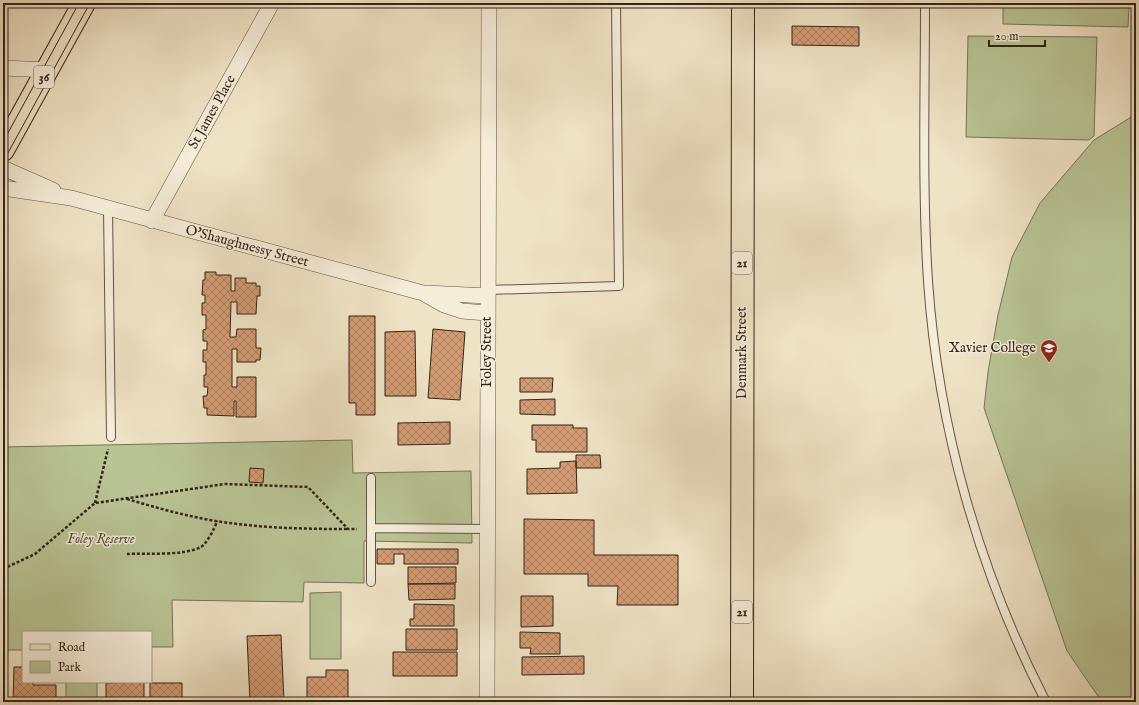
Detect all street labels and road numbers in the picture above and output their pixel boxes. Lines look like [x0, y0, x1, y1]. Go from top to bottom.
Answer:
road number: 36 [34, 66, 54, 88]
street label: St James Place [184, 71, 240, 152]
street label: O'Shaughnessy Street [183, 221, 311, 271]
road number: 21 [732, 252, 752, 274]
street label: Denmark Street [733, 307, 751, 399]
street label: Foley Street [478, 316, 496, 388]
road number: 21 [732, 601, 752, 623]

